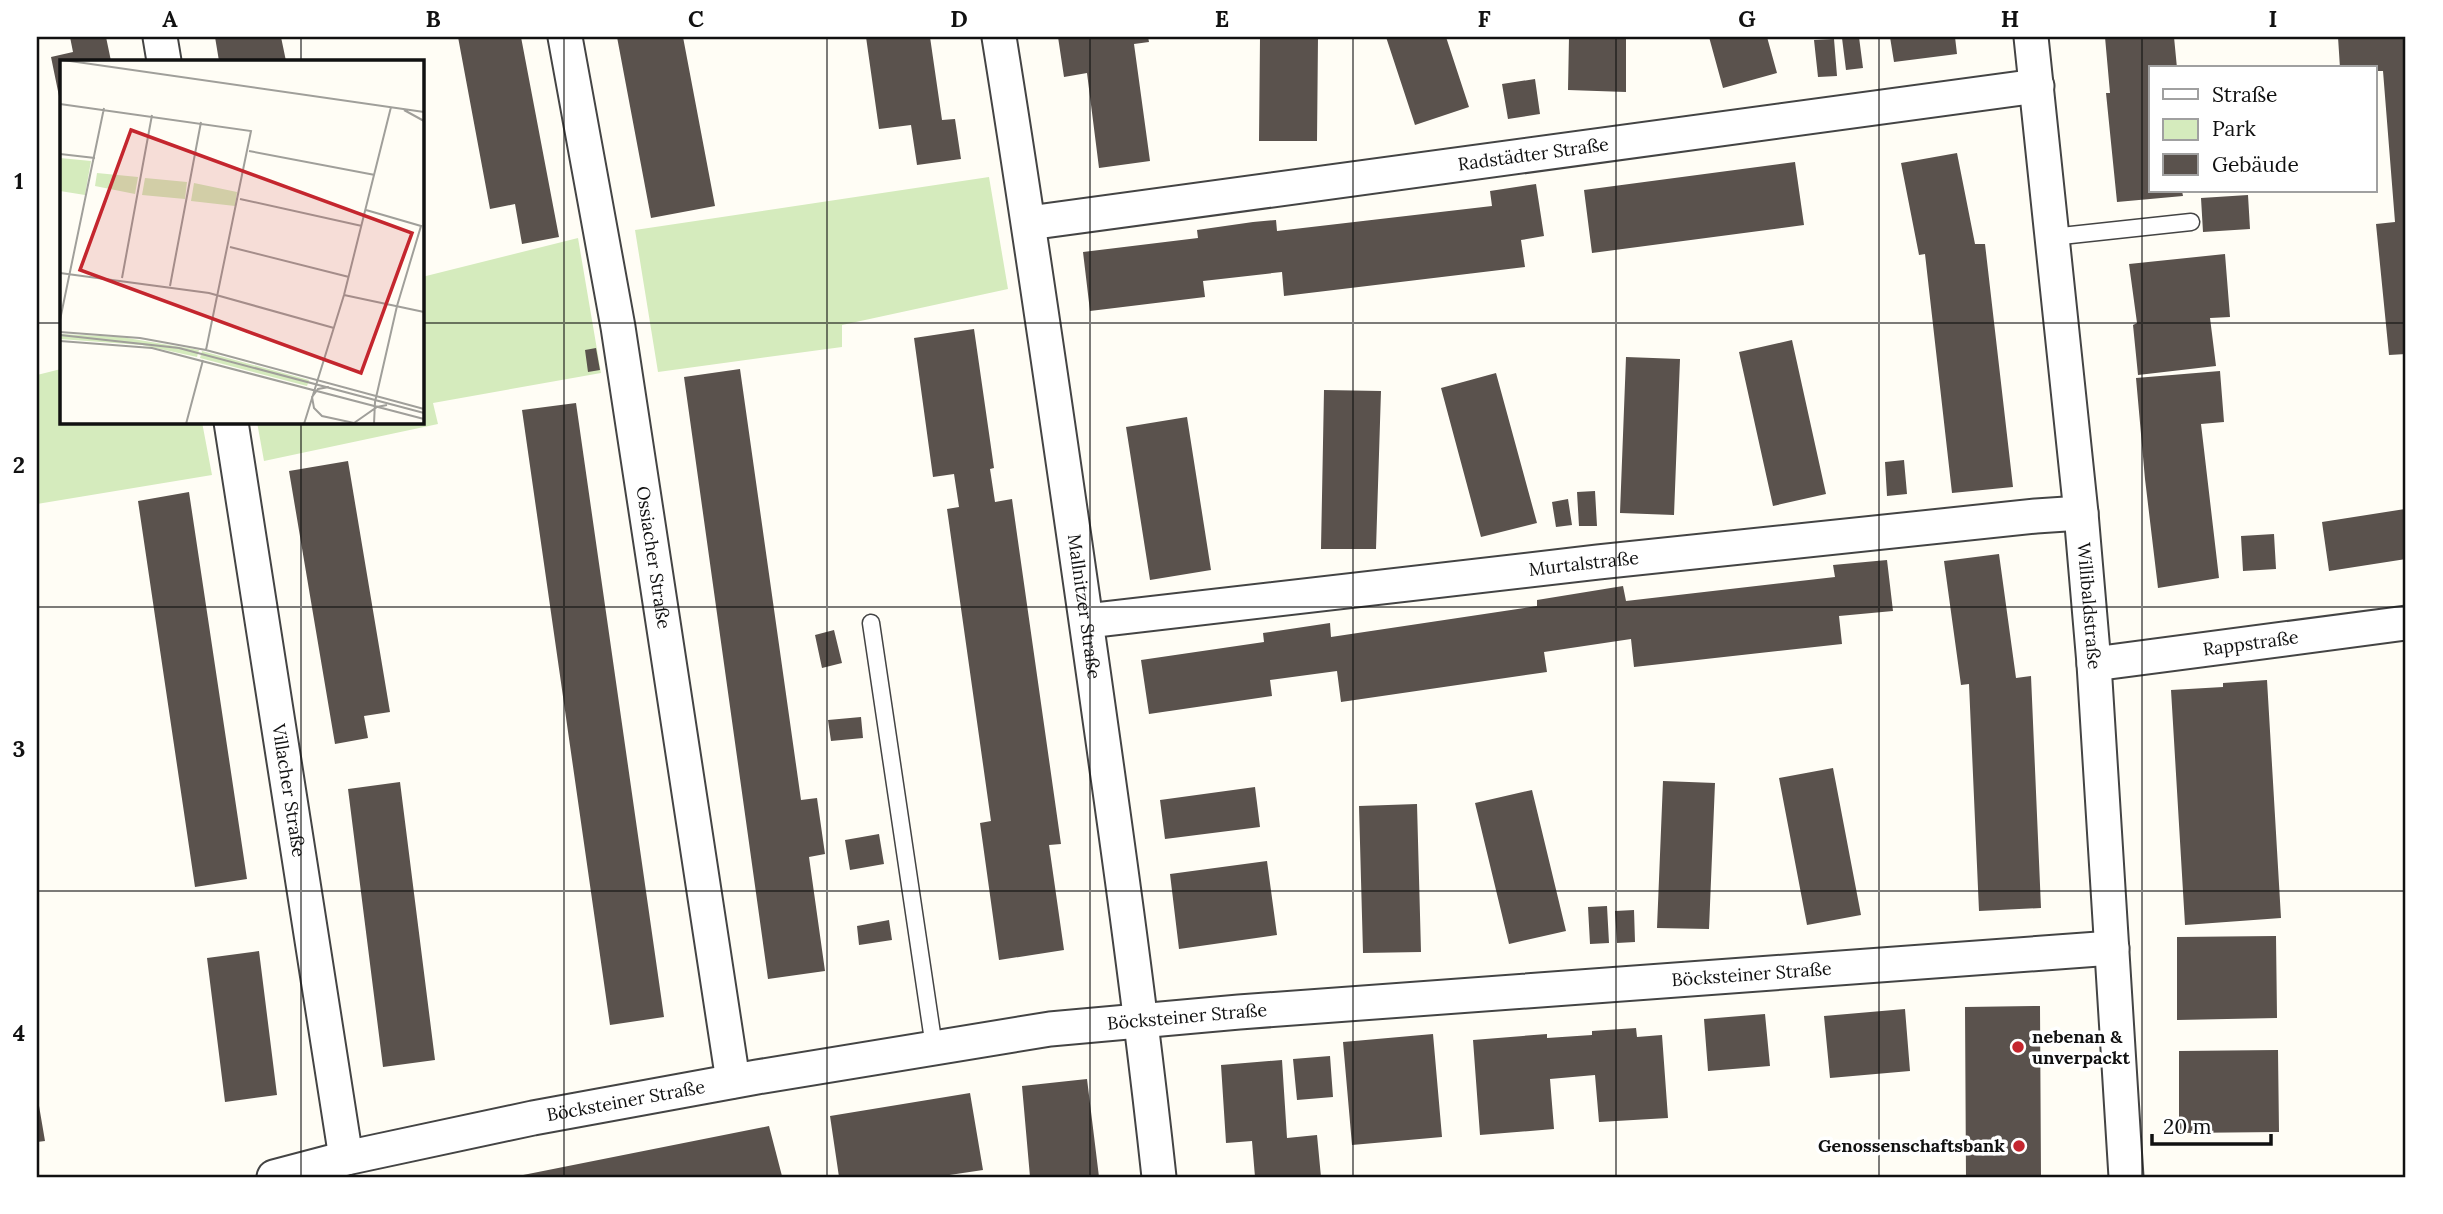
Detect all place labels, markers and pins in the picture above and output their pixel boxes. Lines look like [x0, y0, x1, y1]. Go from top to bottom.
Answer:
place label: nebenan & unverpackt [2032, 1025, 2130, 1069]
marker: nebenan & unverpackt [2010, 1039, 2026, 1055]
place label: Genossenschaftsbank [1818, 1134, 2005, 1157]
marker: Genossenschaftsbank [2011, 1138, 2027, 1154]

